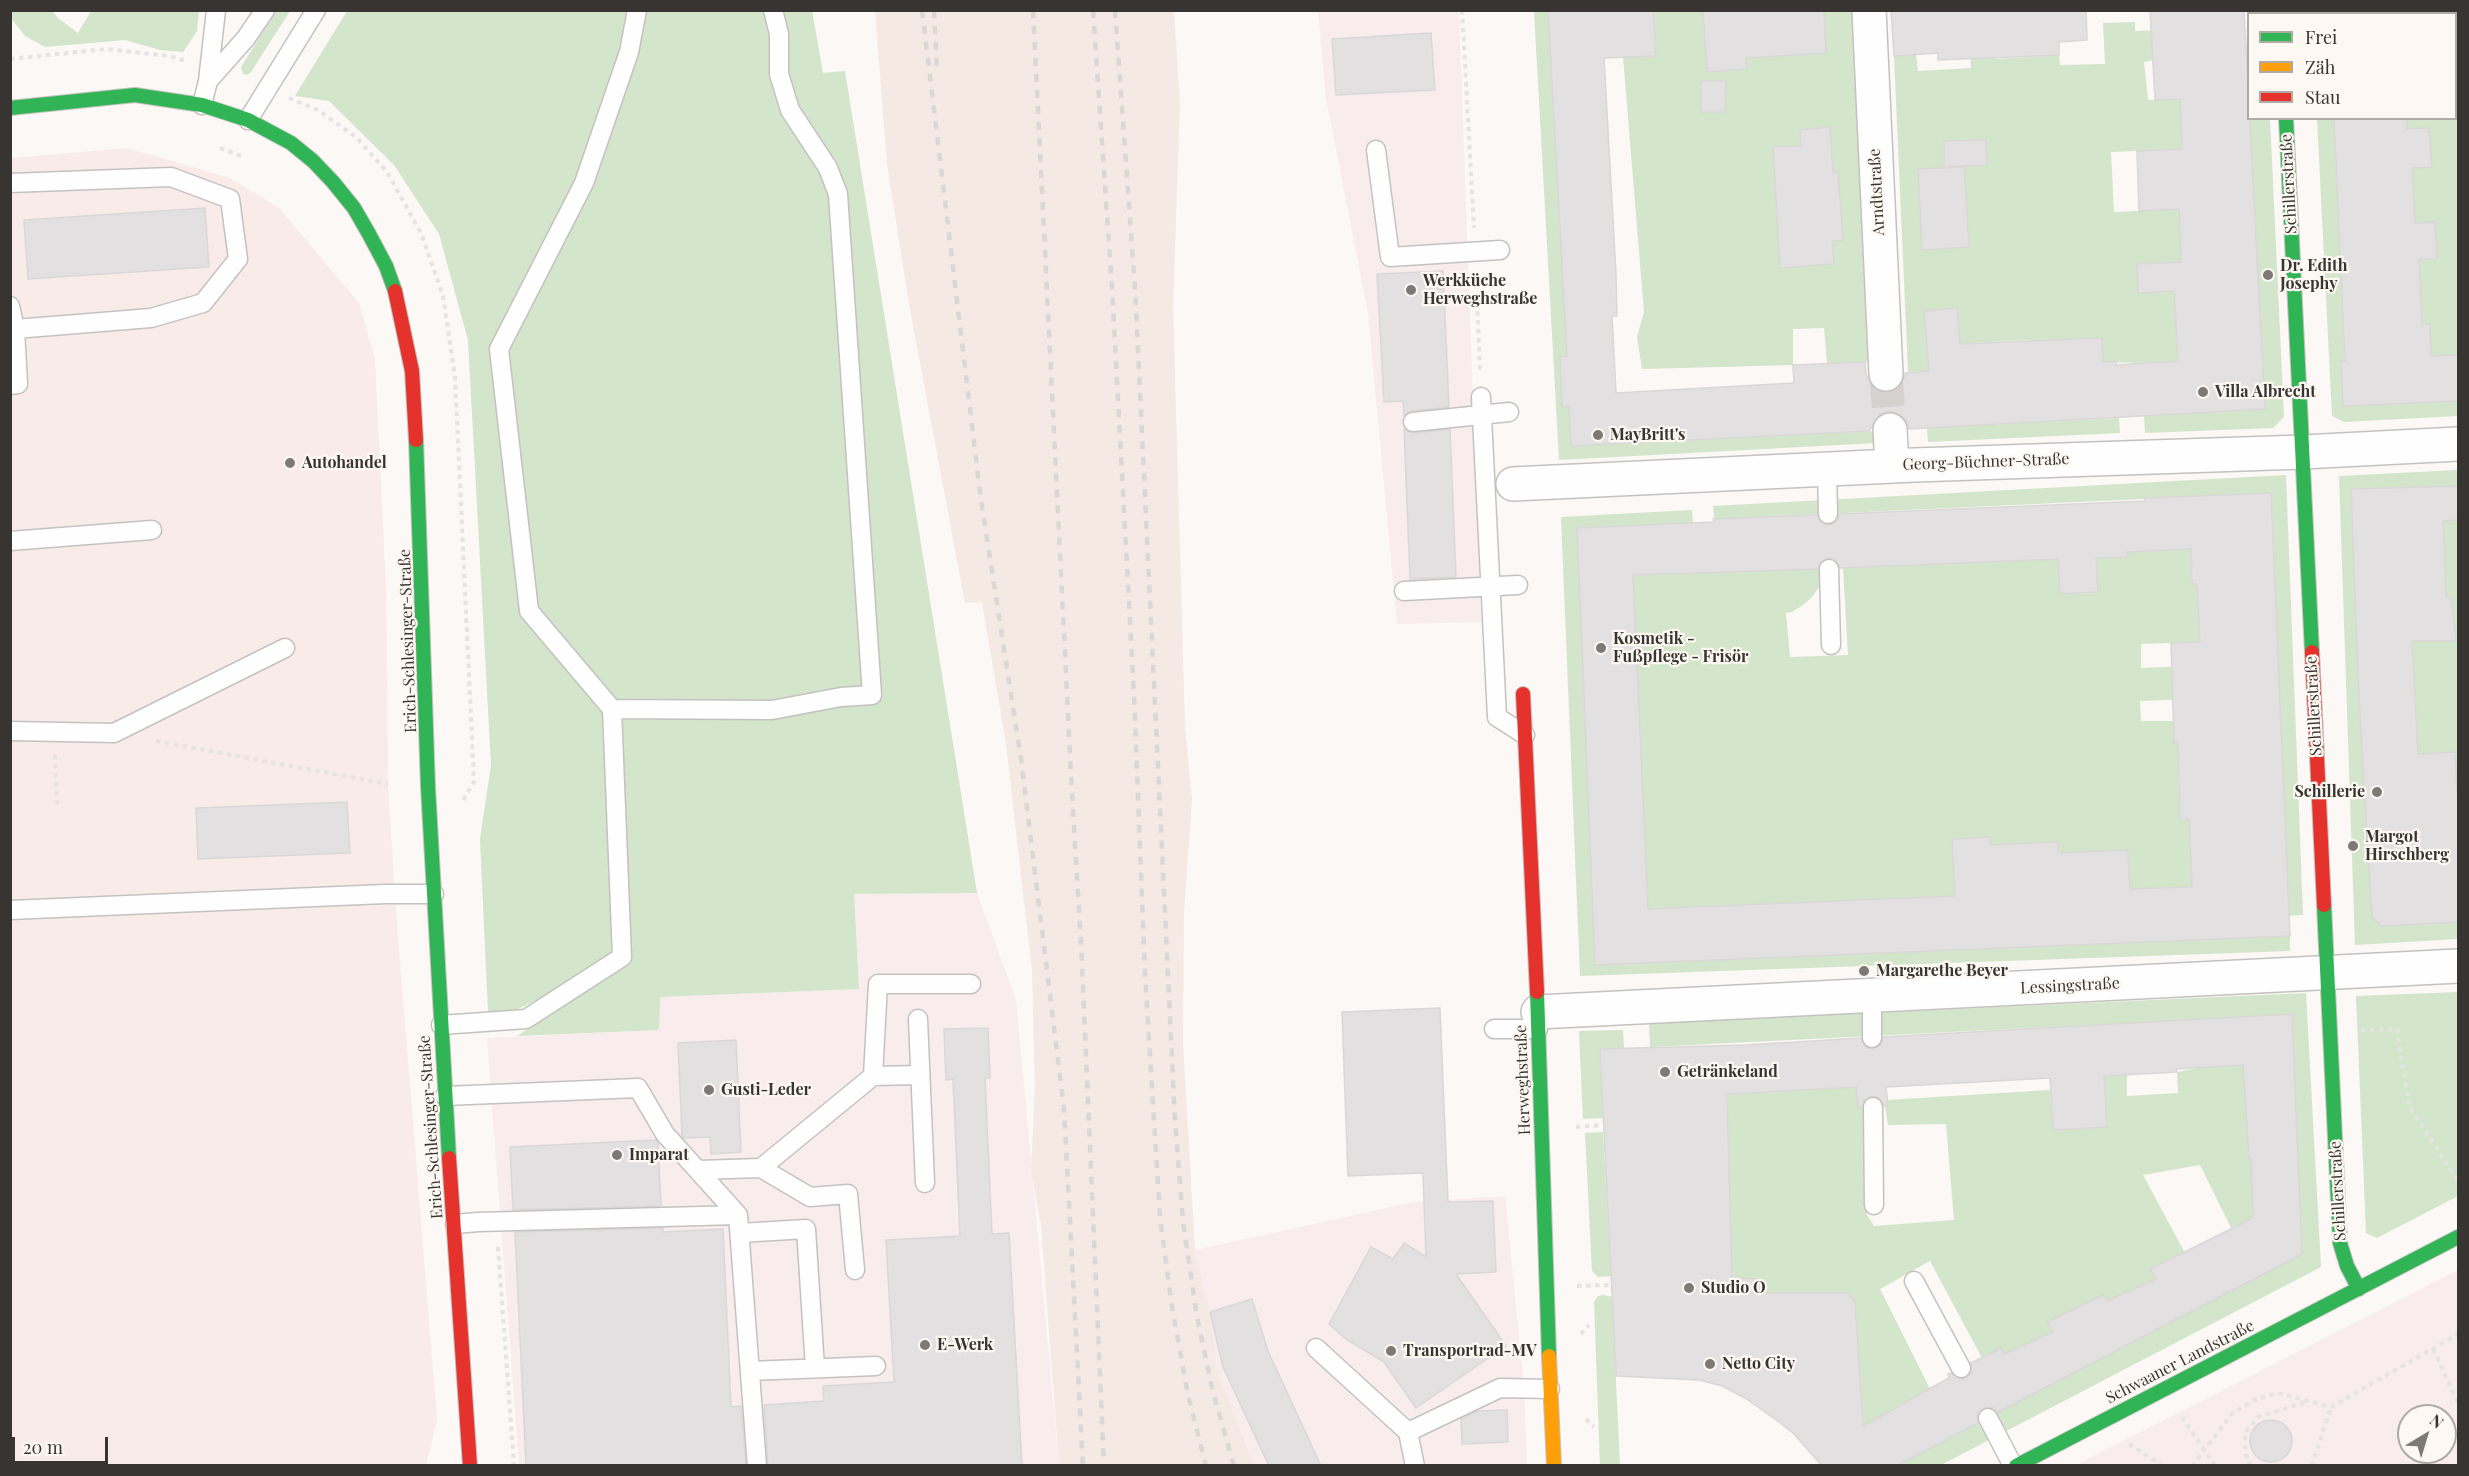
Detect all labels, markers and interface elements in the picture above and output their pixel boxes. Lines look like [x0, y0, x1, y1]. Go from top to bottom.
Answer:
legend [2247, 12, 2457, 120]
text: Frei [2305, 25, 2337, 49]
text: Zäh [2305, 55, 2335, 79]
text: Stau [2305, 85, 2341, 109]
street label: Schillerstraße [2277, 134, 2301, 234]
street label: Arndtstraße [1865, 148, 1889, 236]
place label: Dr. Edith Josephy [2280, 256, 2347, 294]
marker: Dr. Edith Josephy [2261, 268, 2275, 282]
place label: Werkküche Herweghstraße [1423, 271, 1537, 309]
marker: Werkküche Herweghstraße [1404, 283, 1418, 297]
place label: Villa Albrecht [2215, 382, 2316, 402]
marker: Villa Albrecht [2196, 385, 2210, 399]
place label: MayBritt's [1610, 425, 1685, 445]
marker: MayBritt's [1591, 428, 1605, 442]
street label: Georg-Büchner-Straße [1902, 449, 2070, 475]
place label: Autohandel [302, 453, 387, 473]
marker: Autohandel [283, 456, 297, 470]
street label: Erich-Schlesinger-Straße [395, 549, 421, 733]
place label: Kosmetik - Fußpflege - Frisör [1613, 629, 1748, 667]
marker: Kosmetik - Fußpflege - Frisör [1594, 641, 1608, 655]
street label: Schillerstraße [2302, 656, 2326, 756]
place label: Schillerie [2295, 782, 2365, 802]
marker: Schillerie [2370, 785, 2384, 799]
place label: Margot Hirschberg [2365, 827, 2449, 865]
marker: Margot Hirschberg [2346, 839, 2360, 853]
place label: Margarethe Beyer [1876, 961, 2008, 981]
marker: Margarethe Beyer [1857, 964, 1871, 978]
street label: Lessingstraße [2020, 974, 2120, 998]
street label: Herweghstraße [1511, 1024, 1535, 1136]
street label: Erich-Schlesinger-Straße [415, 1035, 447, 1219]
place label: Getränkeland [1677, 1062, 1778, 1082]
marker: Getränkeland [1658, 1065, 1672, 1079]
place label: Gusti-Leder [721, 1080, 811, 1100]
marker: Gusti-Leder [702, 1083, 716, 1097]
street label: Schillerstraße [2326, 1141, 2350, 1241]
place label: Imparat [629, 1145, 689, 1165]
marker: Imparat [610, 1148, 624, 1162]
place label: Studio O [1701, 1278, 1766, 1298]
marker: Studio O [1682, 1281, 1696, 1295]
street label: Schwaaner Landstraße [2103, 1316, 2257, 1408]
place label: E-Werk [937, 1335, 993, 1355]
marker: E-Werk [918, 1338, 932, 1352]
place label: Transportrad-MV [1403, 1341, 1537, 1361]
marker: Transportrad-MV [1384, 1344, 1398, 1358]
place label: Netto City [1722, 1354, 1795, 1374]
marker: Netto City [1703, 1357, 1717, 1371]
north arrow [2397, 1404, 2457, 1464]
text: N [2426, 1409, 2448, 1433]
scale bar [15, 1425, 111, 1463]
text: 20 m [23, 1435, 63, 1459]

